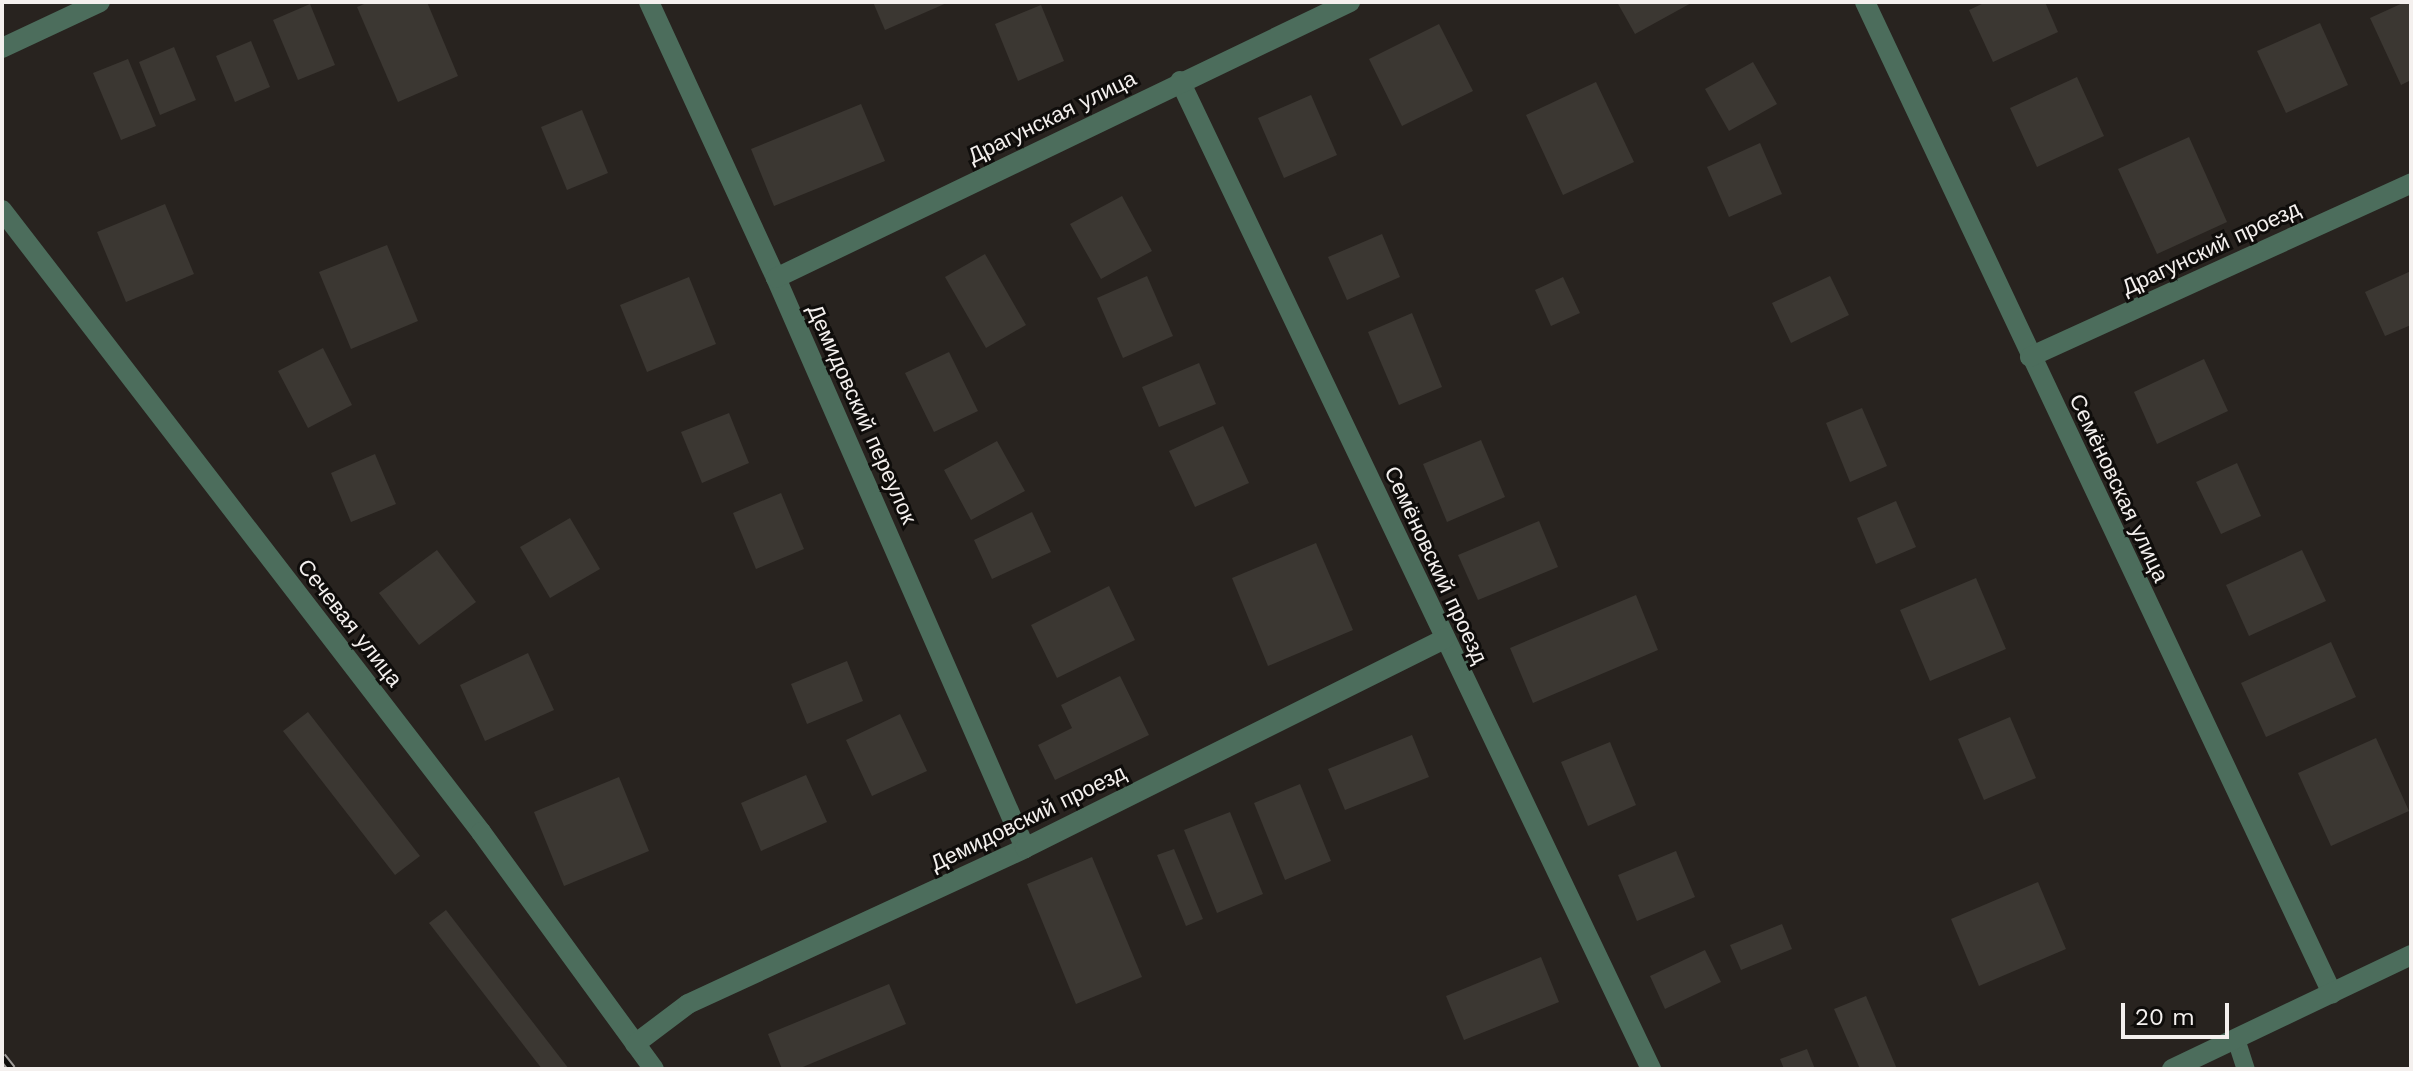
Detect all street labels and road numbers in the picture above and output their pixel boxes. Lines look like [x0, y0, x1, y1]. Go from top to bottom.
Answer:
street label: Драгунская улица [964, 65, 1140, 169]
street label: Драгунский проезд [2118, 195, 2304, 301]
street label: Демидовский переулок [802, 300, 922, 528]
street label: Семёновская улица [2064, 390, 2174, 586]
street label: Семёновский проезд [1379, 462, 1493, 668]
street label: Сечевая улица [292, 554, 408, 692]
street label: Демидовский проезд [926, 759, 1130, 877]

